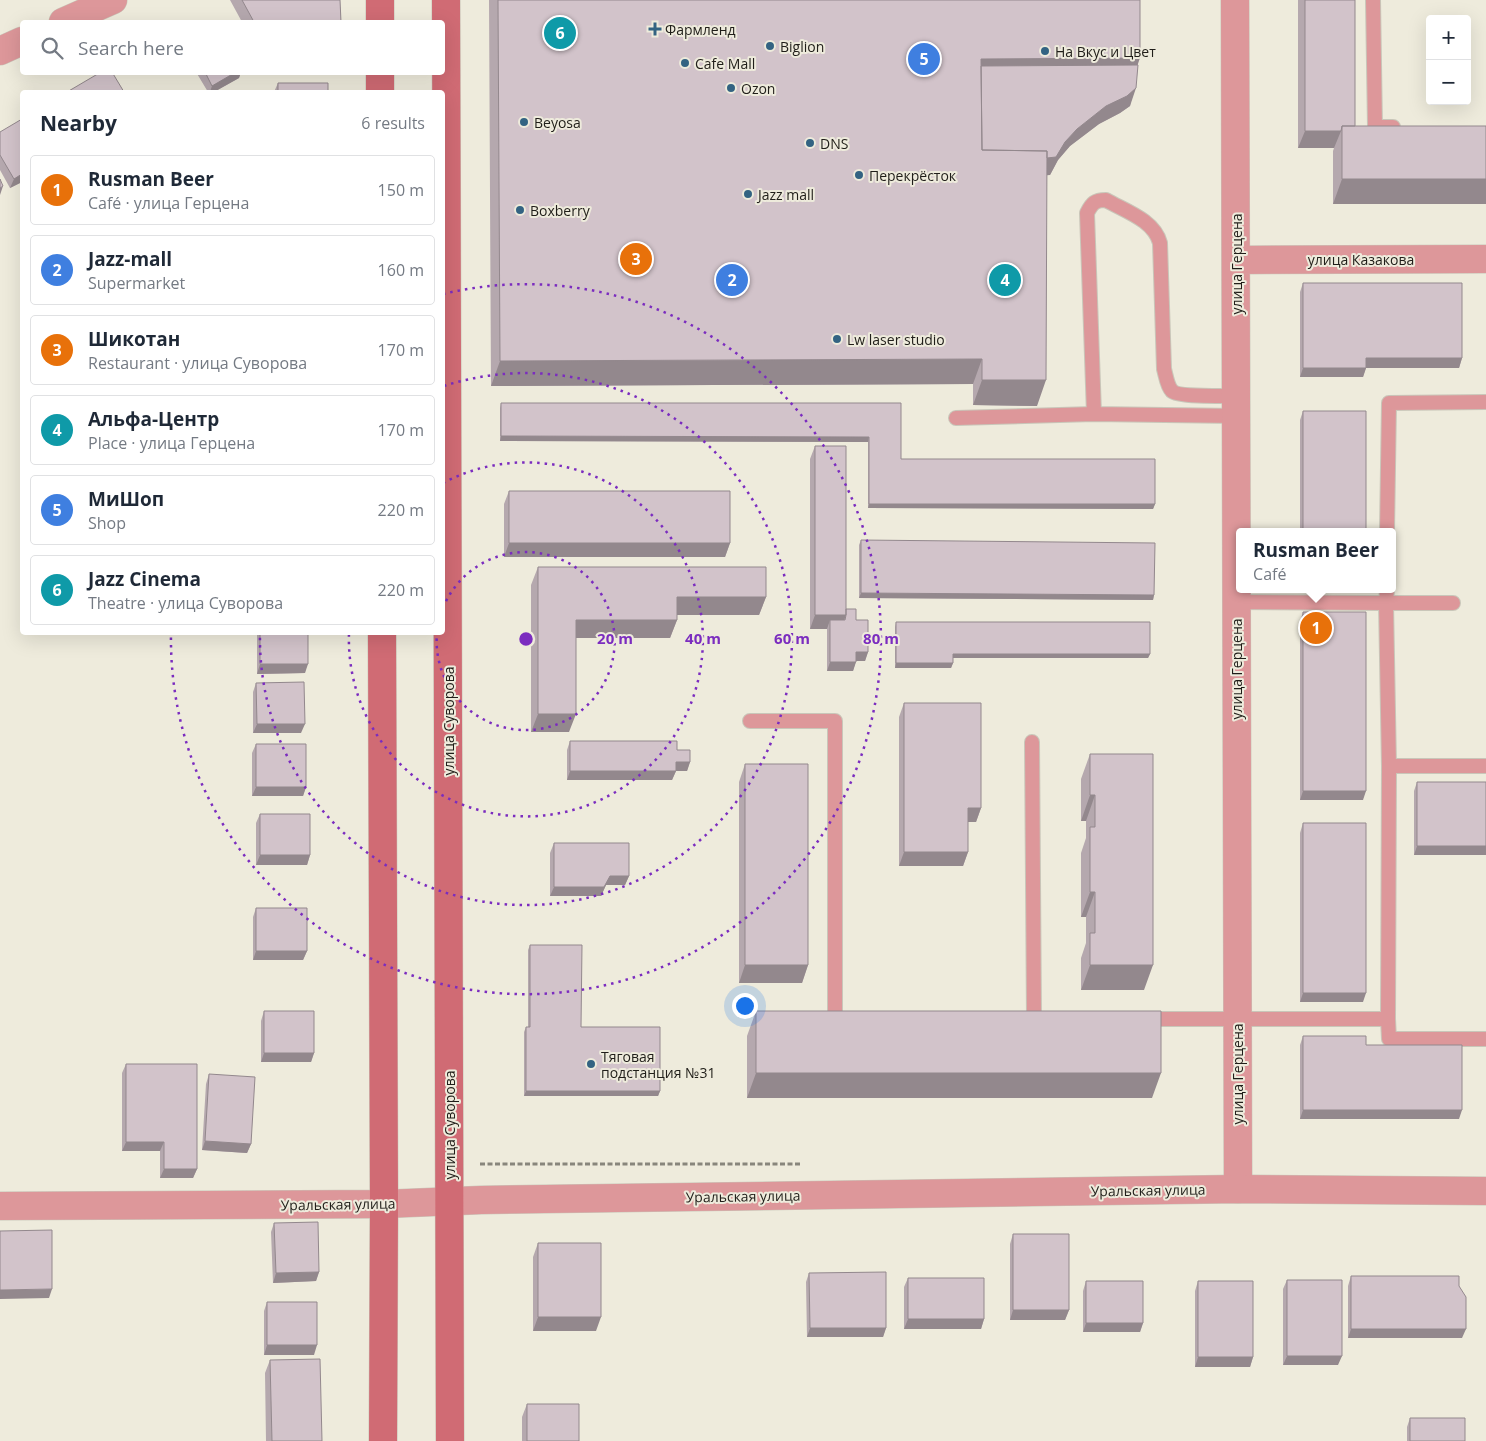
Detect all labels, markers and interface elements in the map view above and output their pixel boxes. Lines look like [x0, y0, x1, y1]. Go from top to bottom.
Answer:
pin: 6 [544, 14, 576, 52]
map controls [1426, 15, 1471, 105]
button: + [1426, 15, 1471, 60]
search box [20, 20, 445, 75]
place label: Фармленд [665, 20, 736, 39]
marker: Фармленд [649, 23, 661, 35]
icon: search [38, 34, 66, 62]
text: Search here [78, 35, 184, 61]
place label: Biglion [780, 37, 824, 56]
marker: Biglion [764, 40, 776, 52]
pin: 5 [908, 40, 940, 78]
place label: На Вкус и Цвет [1055, 42, 1156, 61]
marker: На Вкус и Цвет [1039, 45, 1051, 57]
place label: Cafe Mall [695, 54, 755, 73]
marker: Cafe Mall [679, 57, 691, 69]
button: − [1426, 60, 1471, 105]
place label: Ozon [741, 79, 775, 98]
marker: Ozon [725, 82, 737, 94]
text: Nearby [40, 109, 117, 137]
text: 6 results [361, 112, 425, 134]
place label: Beyosa [534, 113, 581, 132]
marker: Beyosa [518, 116, 530, 128]
place label: DNS [820, 134, 848, 153]
marker: DNS [804, 137, 816, 149]
text: Rusman Beer [88, 166, 214, 192]
place label: Перекрёсток [869, 166, 957, 185]
marker: Перекрёсток [853, 169, 865, 181]
text: 1 [52, 179, 62, 201]
text: 150 m [378, 179, 424, 201]
place label: Jazz mall [756, 185, 814, 204]
marker: Jazz mall [742, 188, 754, 200]
text: Café · улица Герцена [88, 192, 249, 214]
place label: Boxberry [530, 201, 591, 220]
marker: Boxberry [514, 204, 526, 216]
street label: улица Герцена [1227, 213, 1246, 315]
pin: 3 [620, 240, 652, 278]
text: Jazz-mall [88, 246, 172, 272]
street label: улица Казакова [1308, 250, 1414, 269]
text: 2 [52, 259, 62, 281]
text: 160 m [378, 259, 424, 281]
pin: 2 [716, 261, 748, 299]
pin: 4 [989, 261, 1021, 299]
text: Supermarket [88, 272, 185, 294]
text: Шикотан [88, 326, 180, 352]
place label: Lw laser studio [847, 330, 945, 349]
marker: Lw laser studio [831, 333, 843, 345]
text: 3 [52, 339, 62, 361]
text: 170 m [378, 339, 424, 361]
text: Restaurant · улица Суворова [88, 352, 307, 374]
text: Альфа-Центр [88, 406, 219, 432]
text: 4 [52, 419, 62, 441]
text: 170 m [378, 419, 424, 441]
text: Place · улица Герцена [88, 432, 255, 454]
text: МиШоп [88, 486, 164, 512]
text: 5 [52, 499, 62, 521]
text: 220 m [378, 499, 424, 521]
text: Shop [88, 512, 126, 534]
popup [1236, 528, 1396, 593]
text: Rusman Beer [1253, 537, 1379, 563]
text: Café [1253, 563, 1286, 585]
text: Jazz Cinema [88, 566, 201, 592]
text: 6 [52, 579, 62, 601]
text: 220 m [378, 579, 424, 601]
text: Theatre · улица Суворова [88, 592, 283, 614]
pin: 1 [1300, 609, 1332, 647]
street label: улица Герцена [1227, 618, 1246, 720]
text: 20 m [597, 628, 633, 648]
text: 40 m [685, 628, 721, 648]
text: 60 m [774, 628, 810, 648]
text: 80 m [863, 628, 899, 648]
centre of rings [517, 630, 535, 648]
street label: улица Суворова [439, 666, 458, 776]
your location [732, 993, 758, 1019]
street label: улица Герцена [1228, 1023, 1247, 1125]
place label: Тяговая подстанция №31 [601, 1047, 715, 1082]
marker: Тяговая подстанция №31 [585, 1058, 597, 1070]
street label: улица Суворова [440, 1070, 459, 1180]
street label: Уральская улица [1090, 1179, 1206, 1201]
street label: Уральская улица [685, 1185, 801, 1207]
street label: Уральская улица [280, 1193, 396, 1215]

